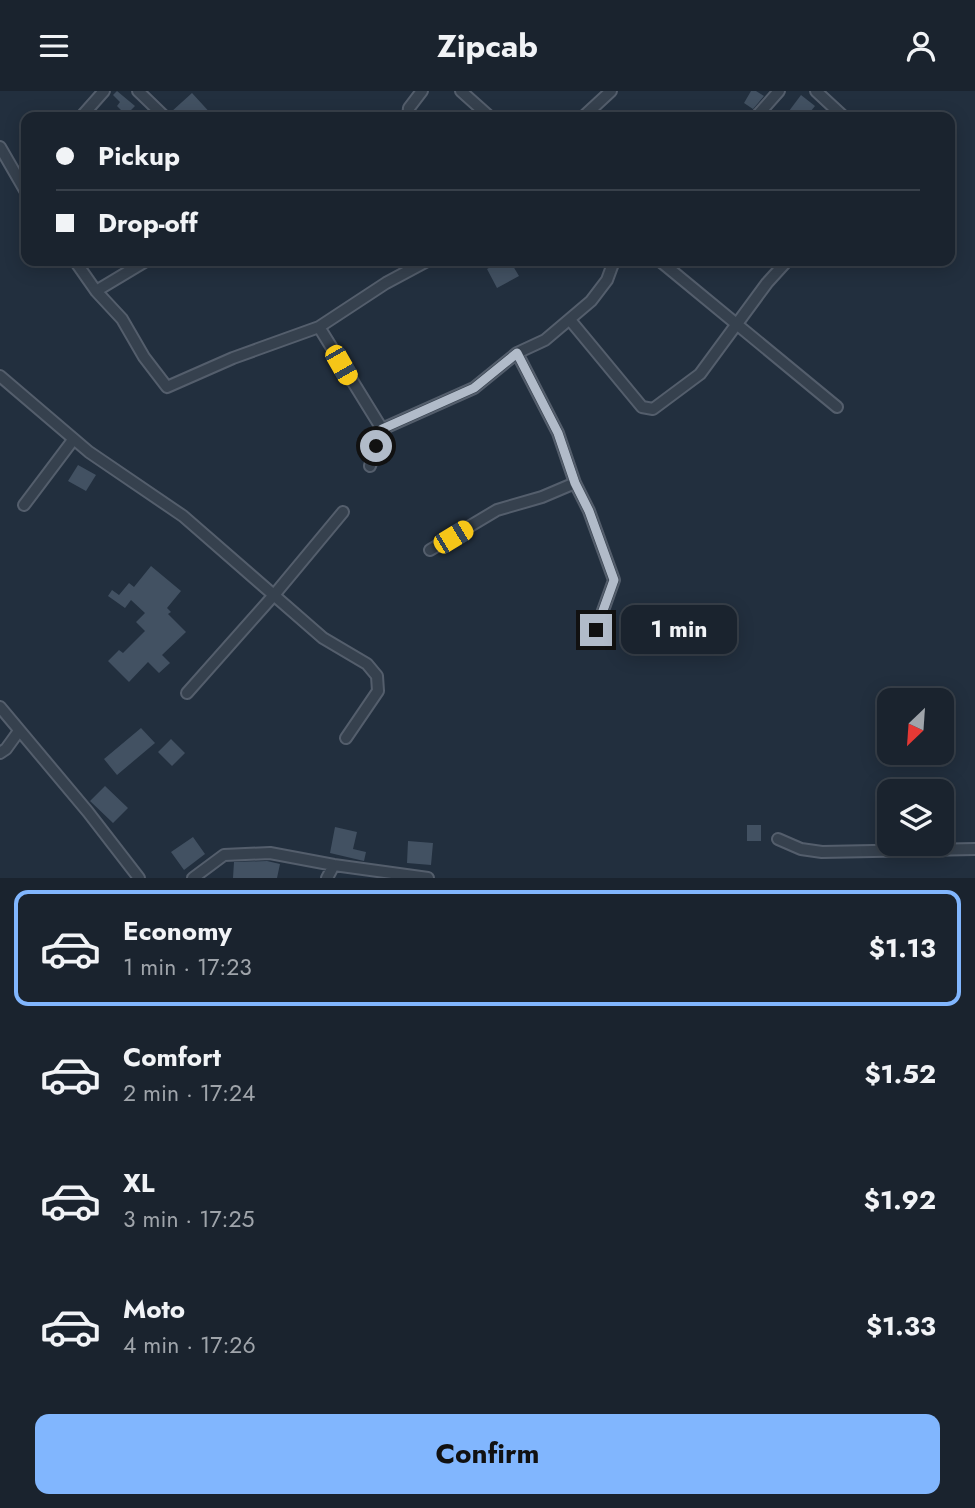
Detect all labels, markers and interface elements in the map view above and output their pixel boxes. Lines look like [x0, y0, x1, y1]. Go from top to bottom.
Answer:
text: Zipcab [437, 23, 538, 69]
icon: menu [35, 27, 73, 65]
icon: person [902, 27, 940, 65]
text: Pickup [98, 137, 180, 175]
text: Drop-off [98, 204, 198, 242]
car [322, 342, 361, 388]
route start [360, 430, 392, 462]
car [430, 517, 477, 557]
callout: 1 min [620, 605, 736, 655]
text: 1 min [650, 612, 708, 646]
route end [580, 614, 612, 646]
north arrow [877, 688, 954, 765]
map controls [877, 688, 954, 856]
button: layers [877, 779, 954, 856]
text: Economy [123, 912, 232, 950]
icon: car [39, 917, 102, 980]
text: $1.13 [869, 929, 936, 967]
text: 1 min · 17:23 [123, 950, 252, 984]
text: Comfort [123, 1038, 221, 1076]
icon: car [39, 1043, 102, 1106]
text: $1.52 [864, 1055, 936, 1093]
text: 2 min · 17:24 [123, 1076, 256, 1110]
text: XL [123, 1164, 155, 1202]
icon: car [39, 1169, 102, 1232]
text: $1.92 [864, 1181, 936, 1219]
text: 3 min · 17:25 [123, 1202, 255, 1236]
text: Moto [123, 1290, 185, 1328]
icon: car [39, 1295, 102, 1358]
text: $1.33 [866, 1307, 936, 1345]
text: 4 min · 17:26 [123, 1328, 256, 1362]
button: Confirm [35, 1414, 940, 1494]

